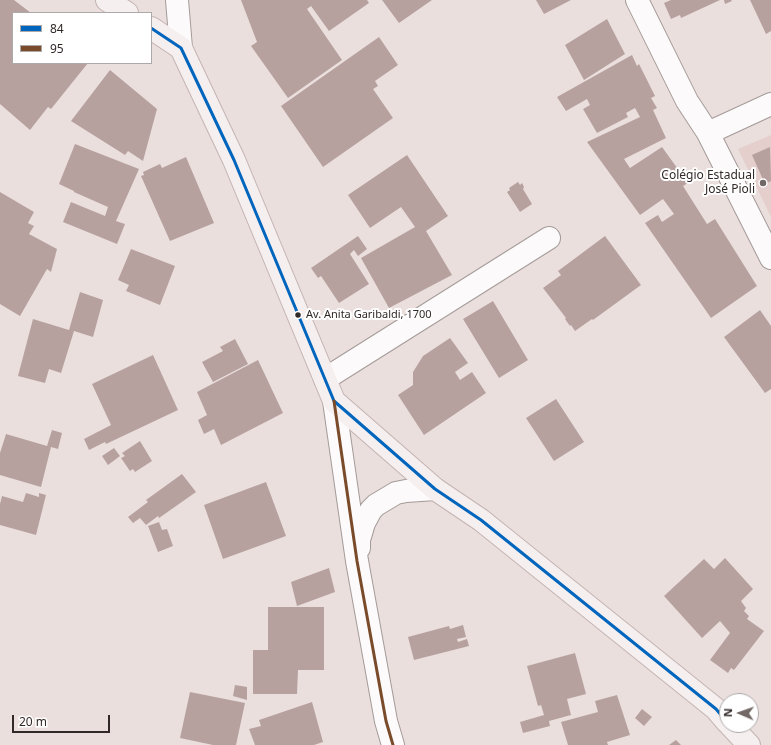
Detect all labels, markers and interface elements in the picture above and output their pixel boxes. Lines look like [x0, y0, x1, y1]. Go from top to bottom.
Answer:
legend [12, 12, 152, 64]
text: 84 [50, 20, 64, 37]
text: 95 [50, 40, 64, 57]
place label: Colégio Estadual José Pioli [661, 169, 755, 197]
marker: Colégio Estadual José Pioli [758, 178, 768, 188]
place label: Av. Anita Garibaldi, 1700 [306, 308, 432, 322]
marker: Av. Anita Garibaldi, 1700 [293, 310, 303, 320]
north arrow [719, 693, 759, 733]
scale bar [14, 707, 112, 733]
text: N [720, 708, 735, 717]
text: 20 m [19, 713, 47, 730]

